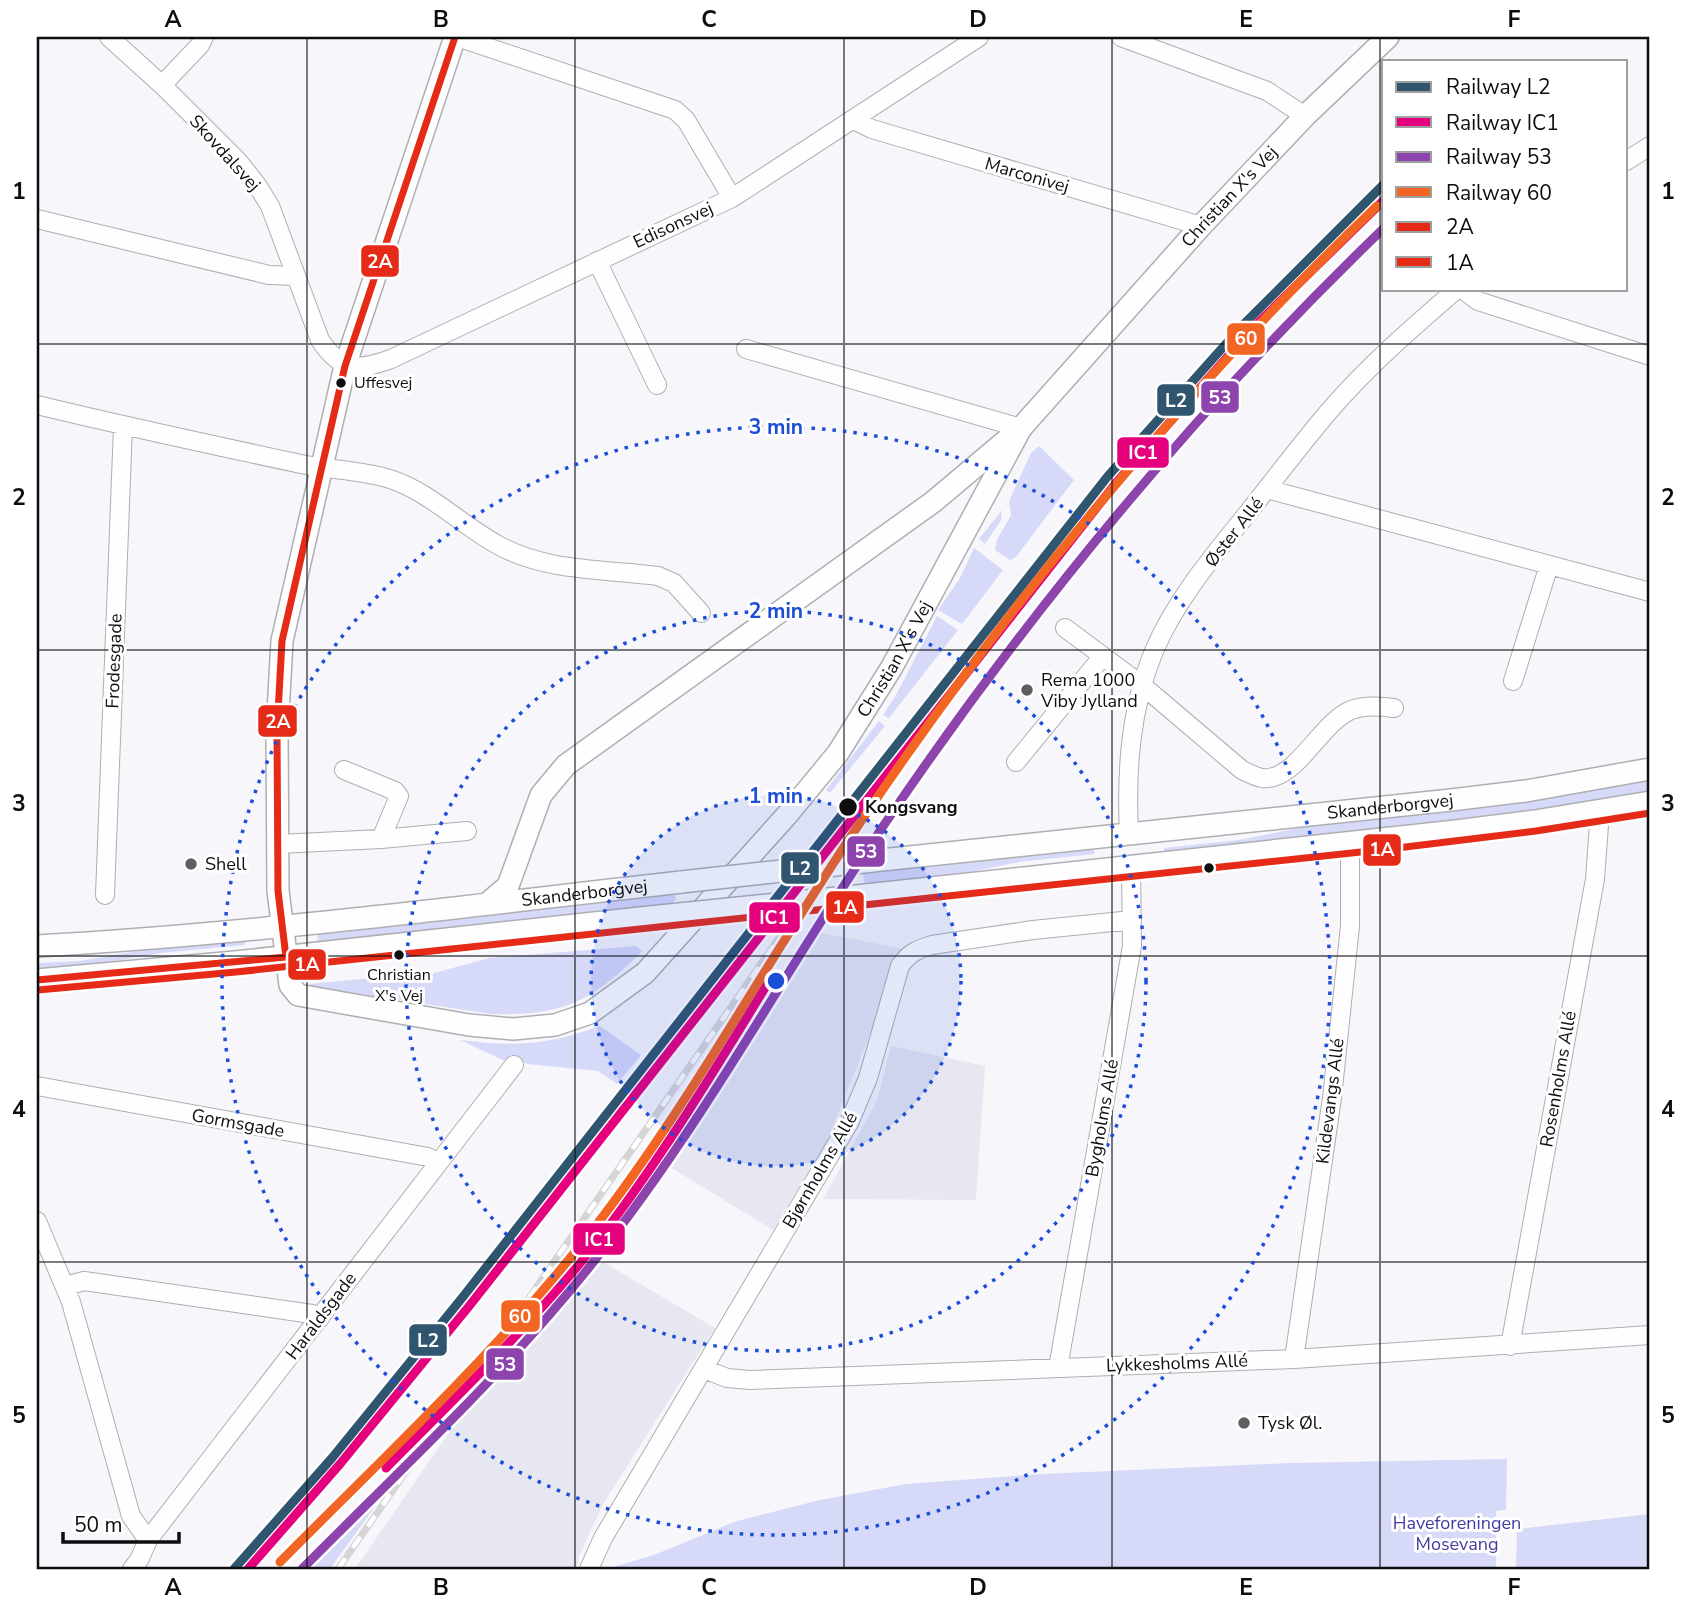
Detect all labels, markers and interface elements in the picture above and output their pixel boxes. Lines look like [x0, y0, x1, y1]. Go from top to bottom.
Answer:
text: A [164, 4, 182, 35]
text: B [433, 4, 449, 35]
text: C [701, 4, 717, 35]
text: D [969, 4, 987, 35]
text: E [1239, 4, 1253, 35]
text: F [1508, 4, 1521, 35]
legend [1382, 60, 1628, 290]
text: Railway L2 [1446, 73, 1551, 101]
street label: Skovdalsvej [184, 109, 266, 197]
text: Railway IC1 [1446, 109, 1559, 137]
street label: Christian X's Vej [1176, 141, 1283, 252]
text: Railway 53 [1446, 143, 1552, 171]
street label: Marconivej [982, 152, 1072, 198]
text: 1 [12, 176, 26, 207]
text: 1 [1661, 176, 1675, 207]
text: Railway 60 [1446, 179, 1552, 207]
street label: Edisonsvej [629, 196, 717, 254]
text: 2A [1446, 213, 1474, 241]
line badge: 2A [360, 244, 400, 278]
text: 2A [367, 249, 394, 275]
text: 1A [1446, 249, 1474, 277]
line badge: 60 [1226, 322, 1266, 356]
text: 60 [1235, 326, 1257, 352]
place label: Uffesvej [354, 372, 412, 394]
marker: Uffesvej [334, 376, 348, 390]
line badge: 53 [1200, 380, 1240, 414]
line badge: L2 [1156, 383, 1196, 417]
text: 53 [1209, 385, 1231, 411]
text: L2 [1165, 388, 1187, 414]
text: 3 min [749, 413, 803, 441]
line badge: IC1 [1116, 436, 1170, 469]
text: IC1 [1128, 440, 1158, 466]
text: 2 [12, 482, 26, 513]
text: 2 [1661, 482, 1675, 513]
street label: Øster Allé [1199, 492, 1269, 572]
text: 2 min [749, 597, 803, 625]
street label: Christian X's Vej [851, 597, 937, 722]
street label: Frodesgade [100, 613, 128, 709]
place label: Rema 1000 Viby Jylland [1040, 668, 1138, 713]
marker: Rema 1000 Viby Jylland [1019, 682, 1035, 698]
line badge: 2A [257, 704, 298, 738]
text: 2A [265, 709, 292, 735]
text: 1 min [749, 782, 803, 810]
text: 3 [12, 788, 26, 819]
street label: Skanderborgvej [1326, 788, 1455, 825]
text: 3 [1661, 788, 1675, 819]
place label: Kongsvang [865, 795, 958, 819]
marker: Kongsvang [837, 796, 859, 818]
line badge: 1A [1362, 833, 1402, 867]
line badge: 53 [846, 835, 886, 868]
text: 1A [1369, 837, 1396, 863]
text: 53 [855, 839, 877, 865]
line badge: L2 [780, 851, 820, 885]
place label: Shell [205, 852, 247, 876]
marker: Shell [183, 856, 199, 872]
text: L2 [789, 856, 811, 882]
unlabelled marker [1202, 861, 1216, 875]
street label: Skanderborgvej [520, 874, 649, 912]
line badge: 1A [825, 890, 865, 924]
text: 1A [832, 895, 859, 921]
line badge: IC1 [748, 901, 801, 934]
text: IC1 [759, 905, 789, 931]
line badge: 1A [287, 948, 327, 981]
marker: Christian X's Vej [392, 948, 406, 962]
text: 1A [294, 952, 321, 978]
place label: Christian X's Vej [367, 964, 431, 1007]
centre of rings [764, 969, 788, 993]
street label: Rosenholms Allé [1534, 1009, 1582, 1149]
street label: Kildevangs Allé [1310, 1037, 1350, 1165]
street label: Bygholms Allé [1080, 1057, 1124, 1179]
text: 4 [12, 1094, 26, 1125]
text: 4 [1661, 1094, 1675, 1125]
street label: Gormsgade [190, 1103, 286, 1143]
street label: Bjørnholms Allé [777, 1107, 863, 1233]
line badge: IC1 [572, 1222, 626, 1256]
text: IC1 [584, 1227, 614, 1253]
street label: Haraldsgade [280, 1267, 362, 1365]
line badge: 60 [500, 1299, 541, 1333]
text: 60 [509, 1304, 531, 1330]
line badge: L2 [408, 1323, 448, 1357]
text: L2 [417, 1328, 439, 1354]
line badge: 53 [485, 1347, 525, 1381]
street label: Lykkesholms Allé [1106, 1349, 1248, 1377]
text: 53 [494, 1352, 516, 1378]
text: 5 [12, 1400, 26, 1431]
text: 5 [1661, 1400, 1675, 1431]
place label: Tysk Øl. [1258, 1411, 1322, 1435]
marker: Tysk Øl. [1236, 1415, 1252, 1431]
scale bar [63, 1501, 178, 1545]
text: 50 m [74, 1511, 123, 1539]
park label: Haveforeningen Mosevang [1393, 1511, 1521, 1556]
text: A [164, 1572, 182, 1603]
text: B [433, 1572, 449, 1603]
text: C [701, 1572, 717, 1603]
text: D [969, 1572, 987, 1603]
text: E [1239, 1572, 1253, 1603]
text: F [1508, 1572, 1521, 1603]

